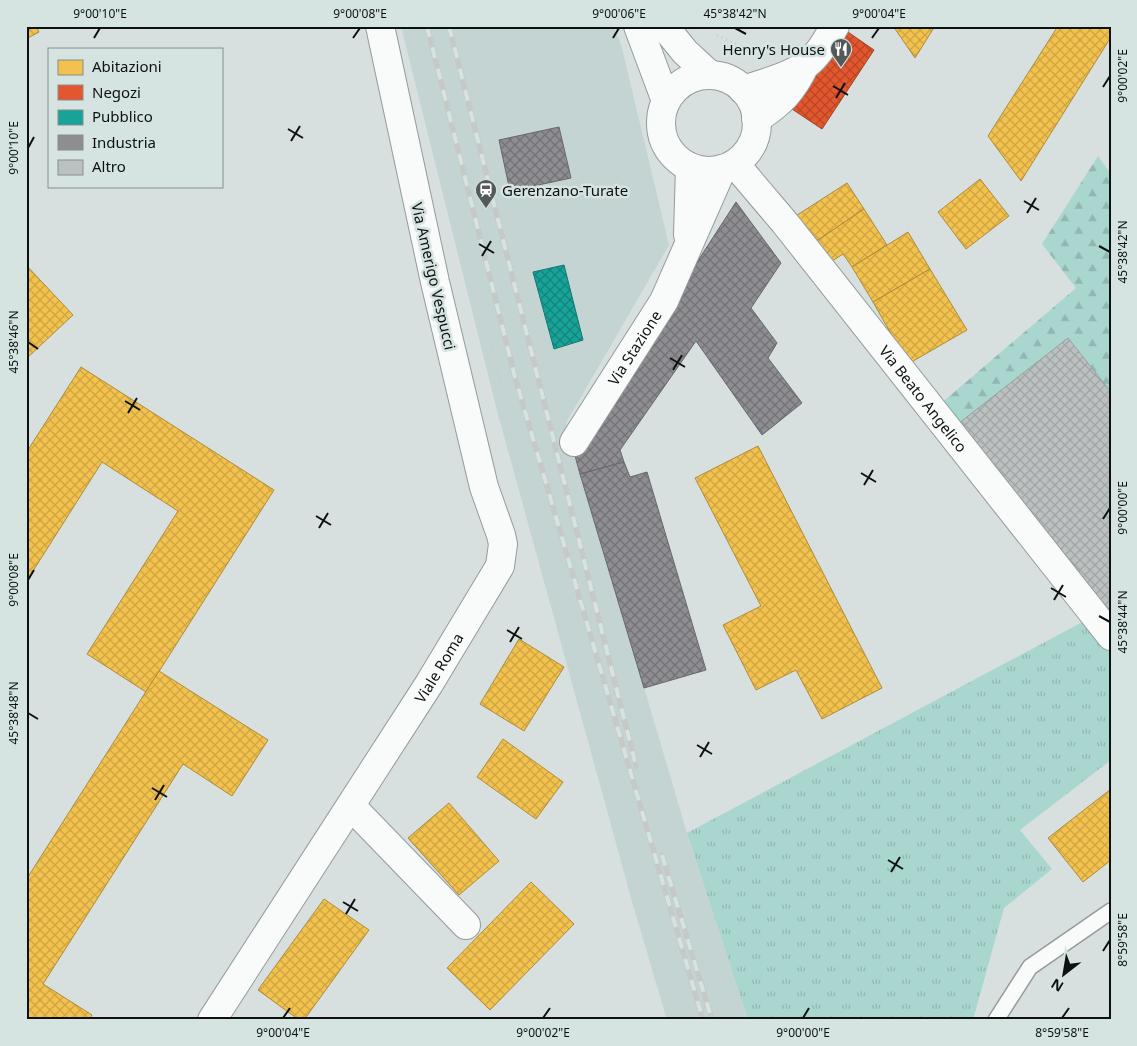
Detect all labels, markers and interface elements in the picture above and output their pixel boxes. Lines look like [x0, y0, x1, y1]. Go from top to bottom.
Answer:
text: 9°00'10"E [73, 5, 127, 22]
text: 9°00'08"E [333, 5, 387, 22]
text: 9°00'06"E [592, 5, 646, 22]
text: 45°38'42"N [703, 5, 767, 22]
text: 9°00'04"E [852, 5, 906, 22]
restaurant icon: Henry's House [829, 37, 853, 68]
place label: Henry's House [723, 39, 825, 59]
legend [48, 48, 222, 188]
text: 9°00'02"E [1114, 49, 1131, 103]
text: Abitazioni [92, 56, 162, 76]
text: Negozi [92, 82, 141, 102]
text: Pubblico [92, 106, 153, 126]
text: 9°00'10"E [5, 121, 22, 175]
text: Industria [92, 132, 156, 152]
text: Altro [92, 156, 126, 176]
station icon: Gerenzano-Turate [474, 178, 498, 209]
place label: Gerenzano-Turate [502, 180, 628, 200]
street label: Via Amerigo Vespucci [407, 200, 461, 352]
text: 45°38'42"N [1114, 220, 1131, 284]
street label: Via Stazione [603, 306, 666, 389]
text: 45°38'46"N [5, 310, 22, 374]
street label: Via Beato Angelico [875, 341, 972, 456]
text: 9°00'00"E [1114, 481, 1131, 535]
text: 9°00'08"E [5, 553, 22, 607]
text: 45°38'44"N [1114, 590, 1131, 654]
street label: Viale Roma [410, 629, 468, 706]
text: 45°38'48"N [5, 681, 22, 745]
text: 8°59'58"E [1114, 913, 1131, 967]
north arrow [1040, 948, 1090, 998]
text: N [1047, 974, 1067, 997]
text: 9°00'04"E [256, 1024, 310, 1041]
text: 9°00'02"E [516, 1024, 570, 1041]
text: 9°00'00"E [776, 1024, 830, 1041]
text: 8°59'58"E [1035, 1024, 1089, 1041]

